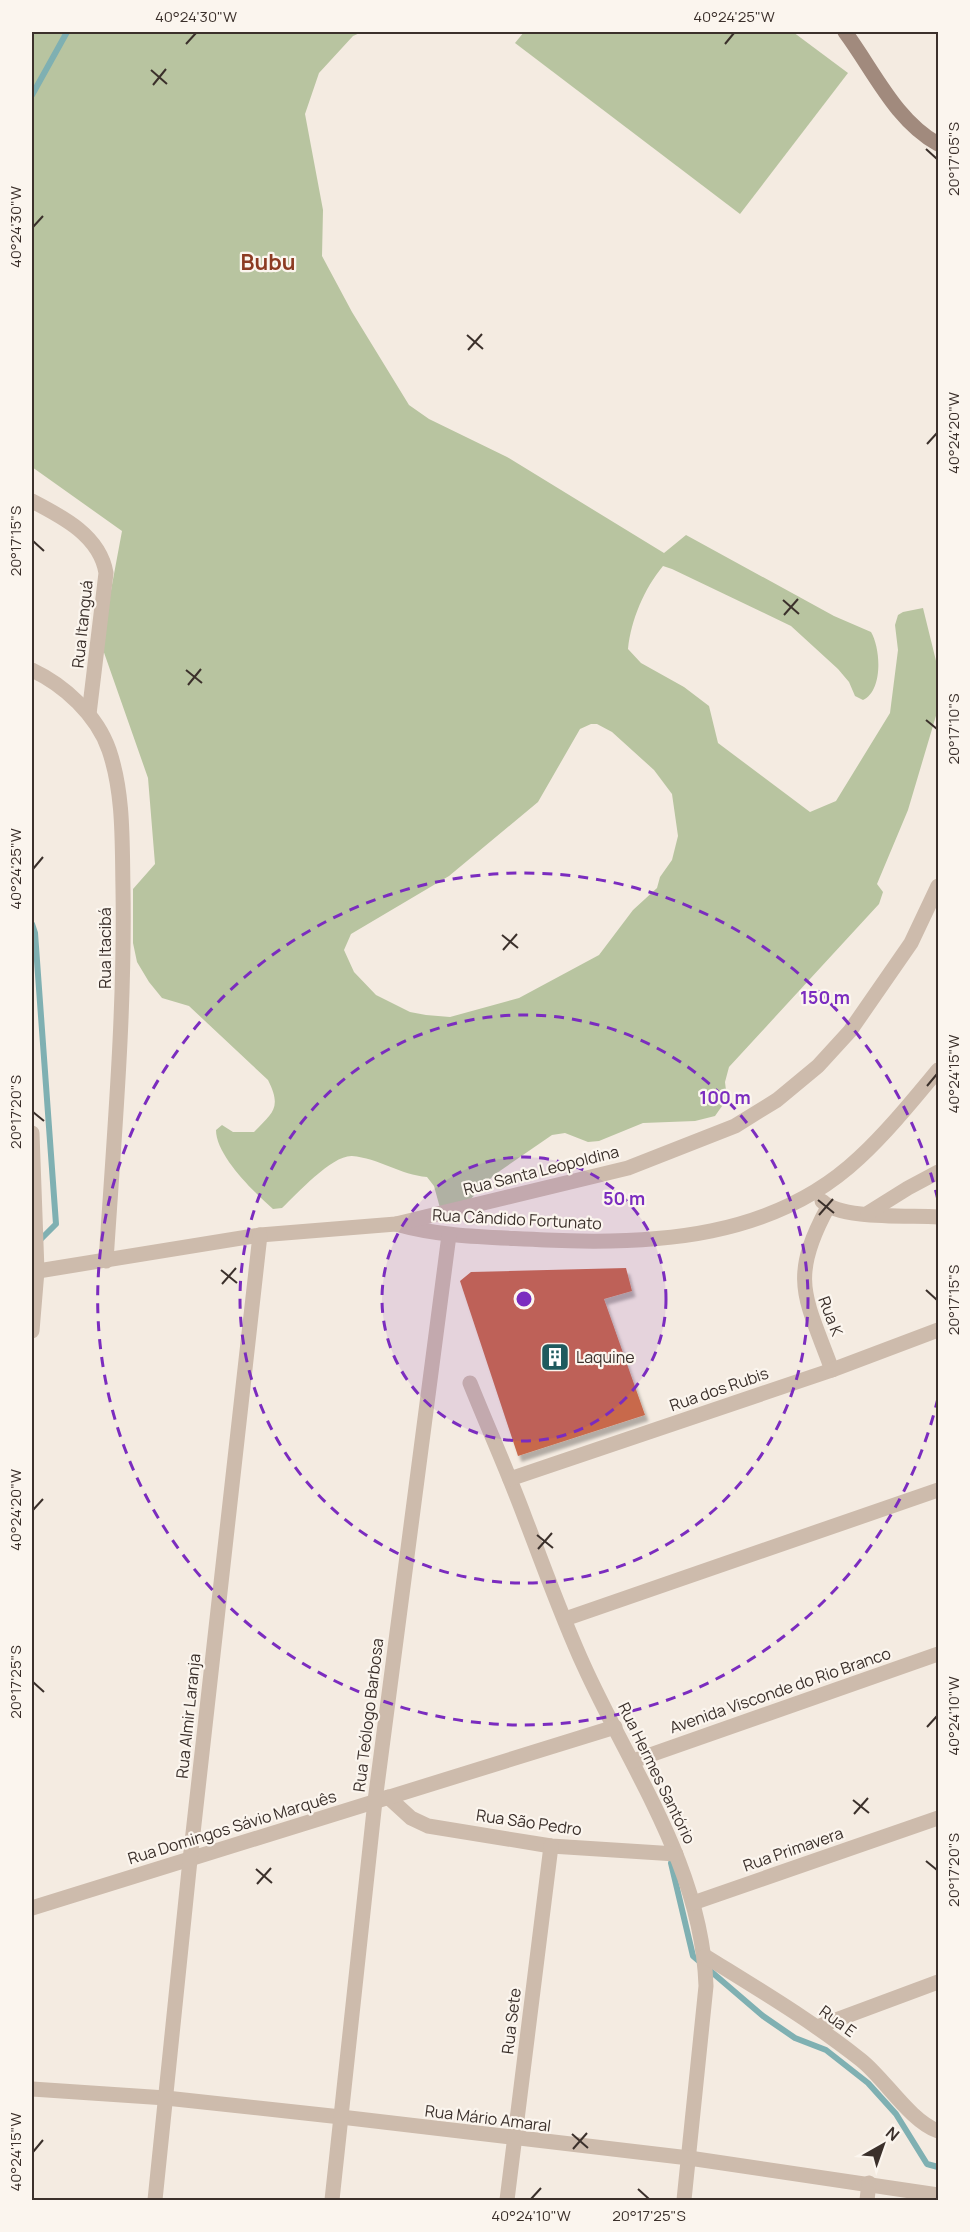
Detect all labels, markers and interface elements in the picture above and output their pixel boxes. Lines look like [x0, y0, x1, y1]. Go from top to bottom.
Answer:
text: 40°24'30"W [155, 6, 237, 27]
text: 40°24'25"W [693, 6, 775, 27]
text: 20°17'05"S [943, 122, 964, 196]
text: 40°24'30"W [5, 186, 26, 268]
district label: Bubu [241, 247, 295, 277]
text: 40°24'20"W [943, 392, 964, 474]
text: 20°17'15"S [5, 506, 26, 576]
street label: Rua Itanguá [66, 579, 98, 669]
text: 20°17'10"S [943, 693, 964, 765]
text: 40°24'25"W [5, 828, 26, 910]
street label: Rua Itacibá [94, 907, 116, 989]
text: 150 m [800, 985, 850, 1009]
text: 40°24'15"W [943, 1034, 964, 1114]
text: 20°17'20"S [5, 1075, 26, 1149]
text: 100 m [699, 1085, 751, 1109]
street label: Rua Santa Leopoldina [461, 1140, 621, 1200]
text: 50 m [603, 1186, 645, 1210]
street label: Rua Cândido Fortunato [432, 1204, 602, 1234]
text: 20°17'15"S [943, 1265, 964, 1335]
centre of rings [514, 1289, 534, 1309]
street label: Rua K [813, 1293, 849, 1340]
building icon: Laquine [539, 1341, 571, 1373]
place label: Laquine [576, 1346, 635, 1368]
street label: Rua dos Rubis [667, 1362, 771, 1416]
text: 40°24'20"W [5, 1469, 26, 1551]
street label: Rua Teólogo Barbosa [348, 1637, 388, 1793]
street label: Avenida Visconde do Rio Branco [666, 1642, 894, 1738]
text: 20°17'25"S [5, 1645, 26, 1719]
street label: Rua Almir Laranja [170, 1652, 206, 1780]
text: 40°24'10"W [943, 1676, 964, 1756]
street label: Rua Hermes Santório [613, 1699, 701, 1847]
street label: Rua Domingos Sávio Marquês [125, 1785, 339, 1869]
street label: Rua São Pedro [475, 1804, 583, 1840]
street label: Rua Primavera [740, 1822, 846, 1876]
text: 20°17'20"S [943, 1833, 964, 1907]
street label: Rua Sete [496, 1987, 526, 2055]
street label: Rua E [815, 2000, 861, 2042]
street label: Rua Mário Amaral [424, 2099, 552, 2137]
text: 40°24'15"W [5, 2112, 26, 2192]
north arrow [853, 2115, 913, 2175]
text: N [881, 2121, 904, 2146]
text: 40°24'10"W [491, 2205, 571, 2226]
text: 20°17'25"S [612, 2205, 686, 2226]

